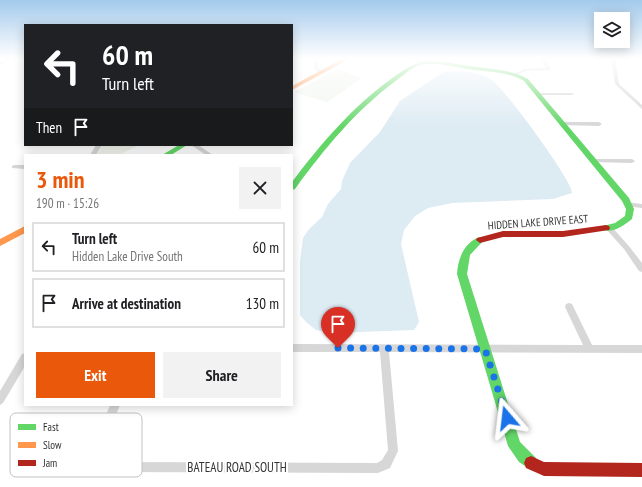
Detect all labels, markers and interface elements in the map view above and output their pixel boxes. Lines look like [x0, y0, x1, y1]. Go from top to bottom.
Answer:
map controls [594, 12, 630, 48]
button: layers [594, 12, 630, 48]
text: 60 m [102, 36, 153, 73]
icon: left [36, 40, 88, 92]
text: Turn left [102, 72, 154, 95]
icon: arrive [70, 116, 92, 138]
text: Then [36, 118, 62, 137]
text: 3 min [36, 164, 84, 195]
button: close [239, 167, 281, 209]
text: 190 m · 15:26 [36, 195, 99, 212]
street label: HIDDEN LAKE DRIVE EAST [487, 212, 589, 232]
text: Turn left [72, 229, 117, 248]
icon: left [38, 236, 60, 258]
text: 60 m [253, 238, 279, 257]
text: Hidden Lake Drive South [72, 248, 183, 265]
icon: arrive [38, 292, 60, 314]
text: Arrive at destination [72, 294, 181, 313]
text: 130 m [246, 294, 279, 313]
pin [321, 307, 355, 348]
icon: arrive [327, 313, 349, 335]
button: Exit [36, 352, 155, 398]
button: Share [163, 352, 281, 398]
position arrow [486, 397, 528, 439]
legend [10, 413, 142, 477]
text: Fast [43, 420, 59, 434]
text: Slow [43, 438, 62, 452]
text: Jam [42, 456, 57, 470]
street label: BATEAU ROAD SOUTH [187, 459, 287, 476]

